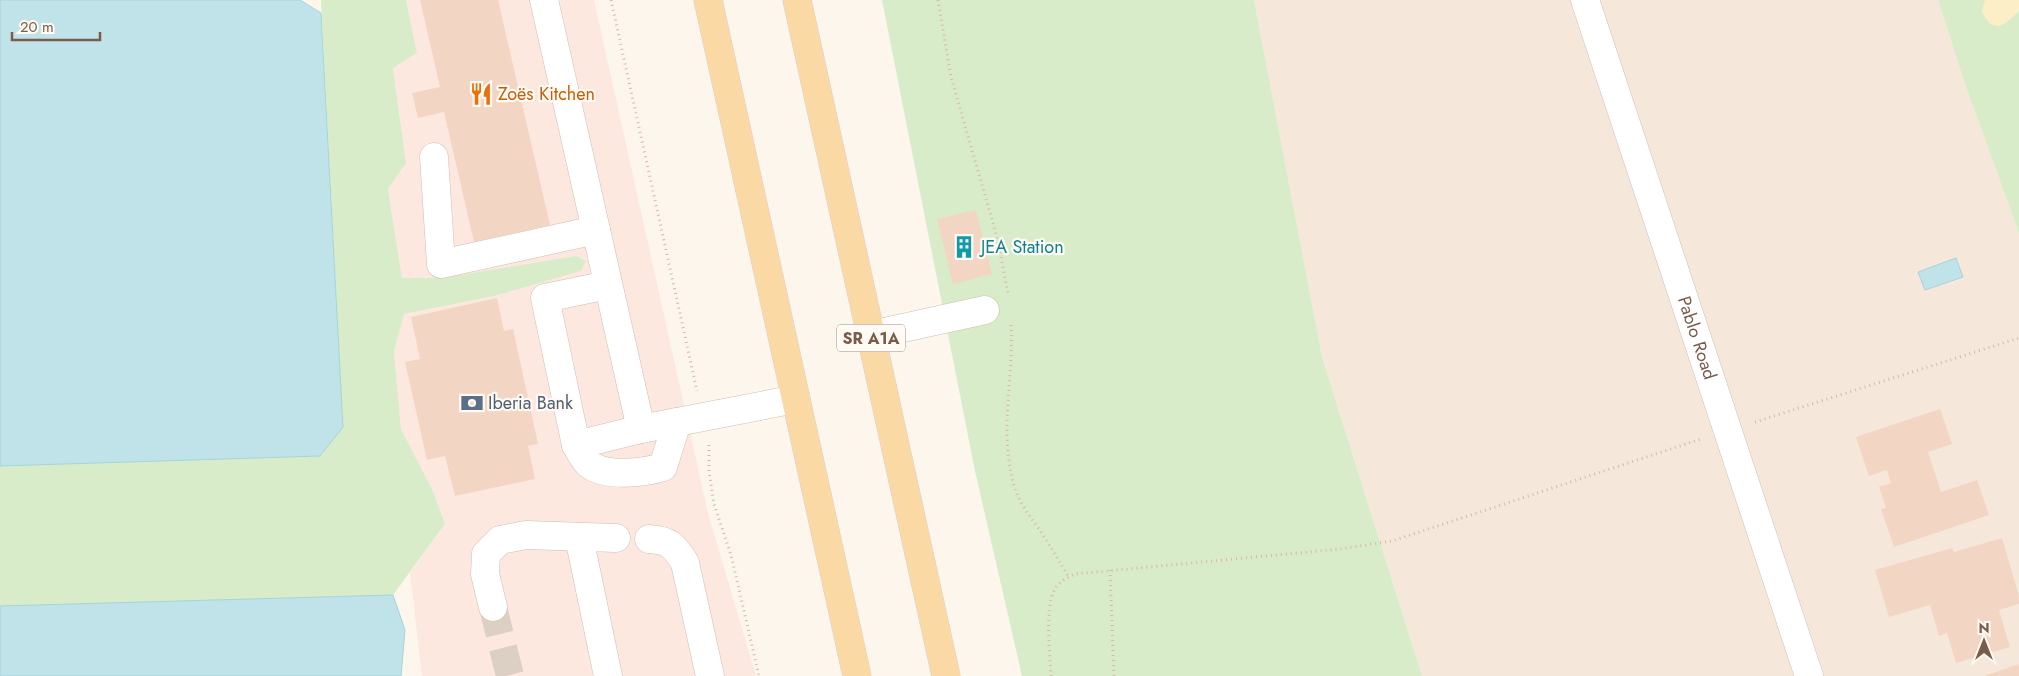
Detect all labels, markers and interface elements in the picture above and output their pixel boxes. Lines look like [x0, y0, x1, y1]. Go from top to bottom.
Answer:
scale bar [12, 10, 100, 42]
text: 20 m [20, 16, 54, 38]
restaurant icon: Zoës Kitchen [468, 81, 494, 107]
place label: Zoës Kitchen [498, 81, 595, 107]
building icon: JEA Station [951, 234, 977, 260]
place label: JEA Station [979, 234, 1064, 260]
street label: Pablo Road [1671, 293, 1723, 383]
road number: SR A1A [837, 324, 905, 352]
bank icon: Iberia Bank [459, 390, 485, 416]
place label: Iberia Bank [488, 390, 573, 416]
north arrow [1959, 616, 2009, 666]
text: N [1978, 618, 1990, 638]

